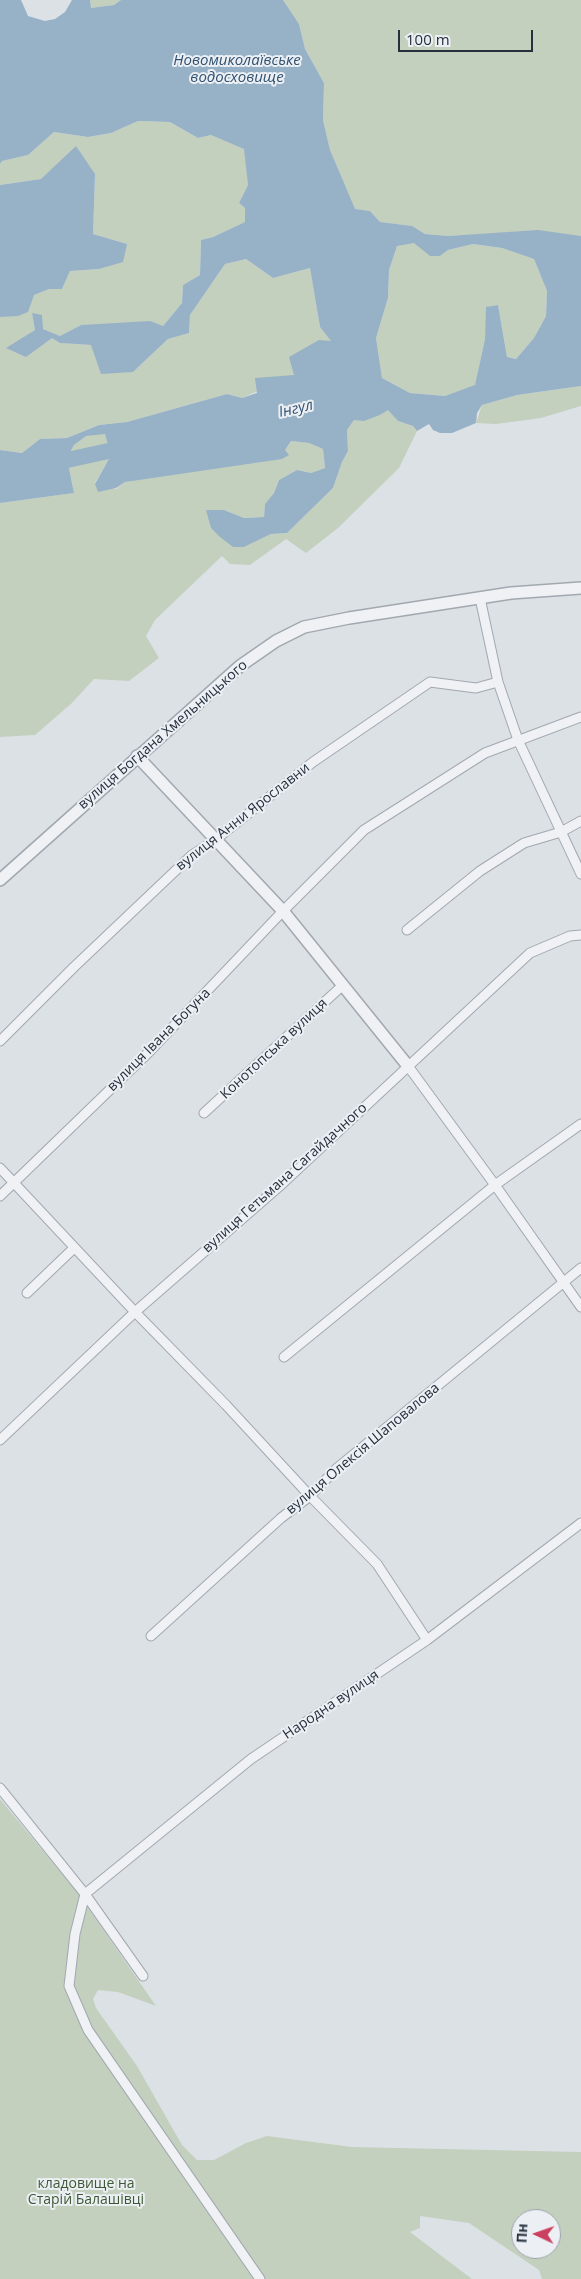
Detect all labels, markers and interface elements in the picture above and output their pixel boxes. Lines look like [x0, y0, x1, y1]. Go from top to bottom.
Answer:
scale bar [401, 20, 536, 52]
text: 100 m [406, 29, 450, 49]
water label: Новомиколаївське водосховище [173, 52, 301, 87]
water label: Інгул [277, 396, 315, 422]
street label: вулиця Богдана Хмельницького [75, 657, 251, 813]
street label: вулиця Анни Ярославни [173, 759, 313, 875]
street label: вулиця Івана Богуна [104, 985, 214, 1095]
street label: Конотопська вулиця [217, 995, 331, 1103]
street label: вулиця Гетьмана Сагайдачного [199, 1100, 371, 1256]
street label: вулиця Олексія Шаповалова [283, 1380, 443, 1518]
street label: Народна вулиця [280, 1667, 382, 1743]
park label: кладовище на Старій Балашівці [28, 2176, 144, 2208]
north arrow [511, 2209, 561, 2259]
text: Пн [512, 2223, 532, 2244]

